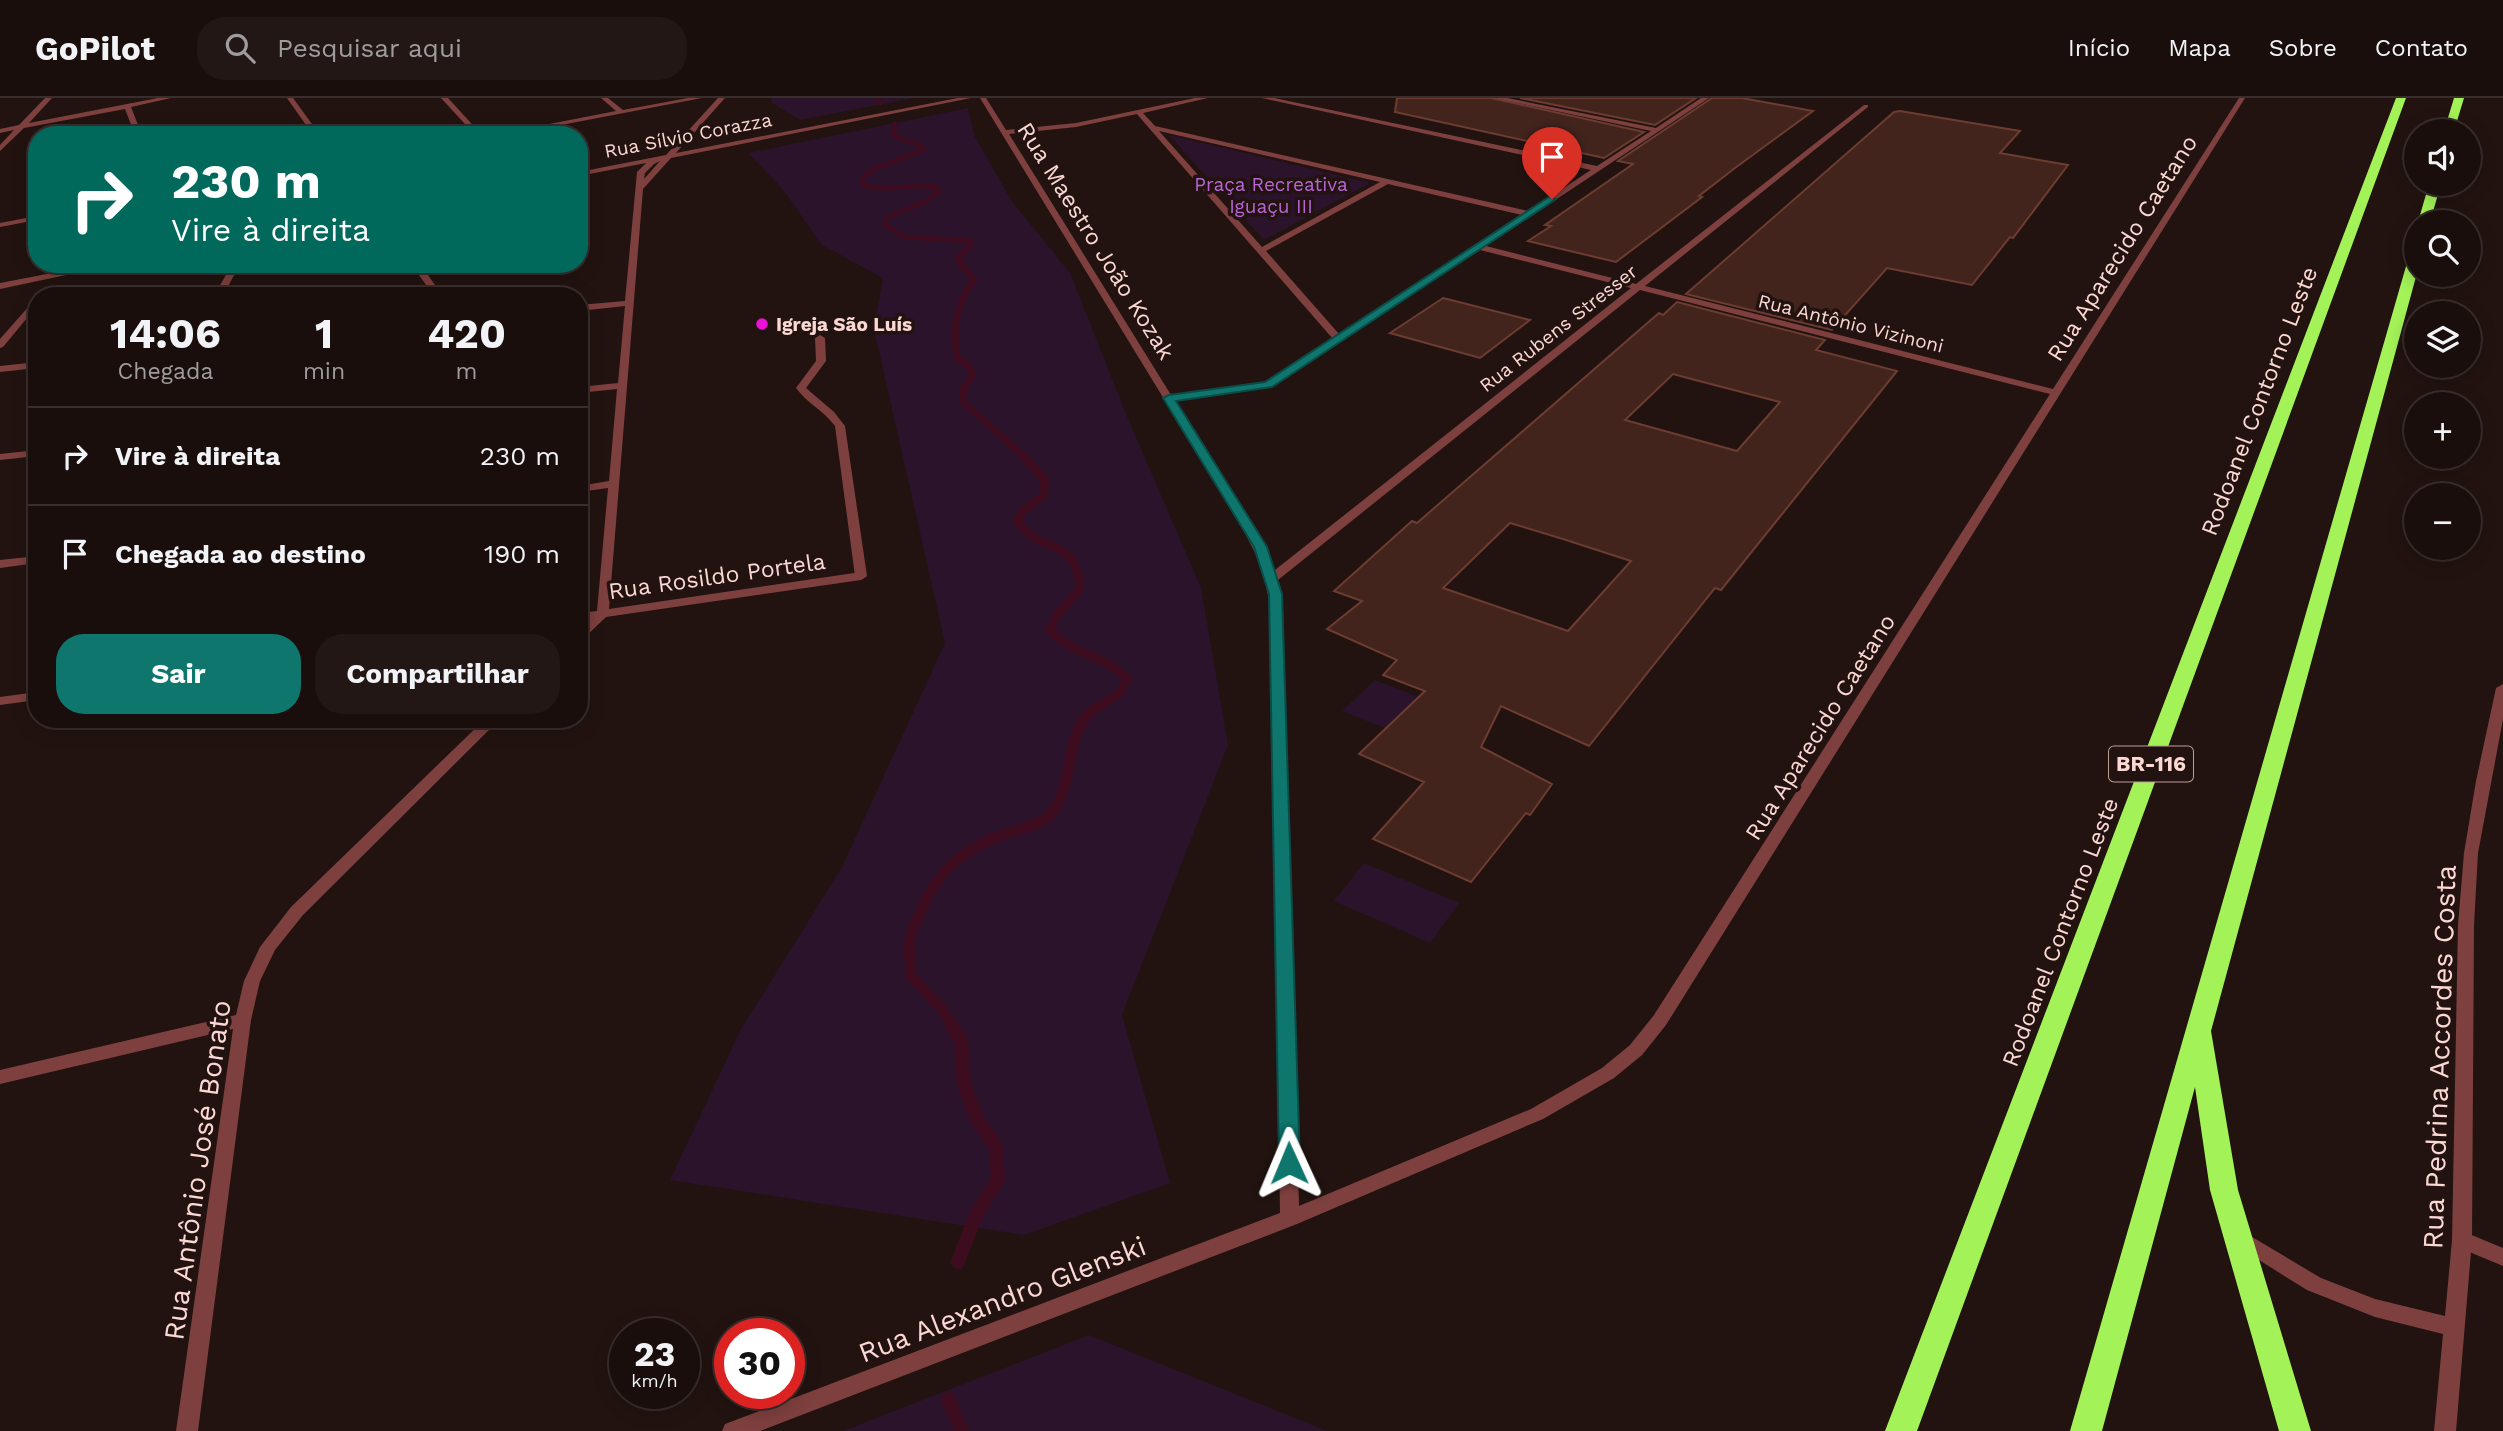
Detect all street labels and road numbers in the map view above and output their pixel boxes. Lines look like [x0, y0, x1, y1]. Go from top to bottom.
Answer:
street label: Rua Sílvio Corazza [602, 108, 774, 163]
street label: Rua Maestro João Kozak [1011, 118, 1180, 365]
street label: Rua Aparecido Caetano [2042, 130, 2203, 366]
street label: Rua Rubens Stresser [1475, 260, 1642, 397]
street label: Rodoanel Contorno Leste [2196, 263, 2323, 539]
street label: Rua Antônio Vizinoni [1756, 289, 1946, 358]
street label: Rua Rosildo Portela [607, 548, 827, 605]
street label: Rua Aparecido Caetano [1740, 609, 1901, 845]
road number: BR-116 [2109, 746, 2193, 782]
street label: Rodoanel Contorno Leste [1997, 794, 2124, 1070]
street label: Rua Pedrina Accordes Costa [2416, 864, 2463, 1250]
street label: Rua Antônio José Bonato [157, 998, 238, 1342]
street label: Rua Alexandro Glenski [854, 1229, 1150, 1370]

